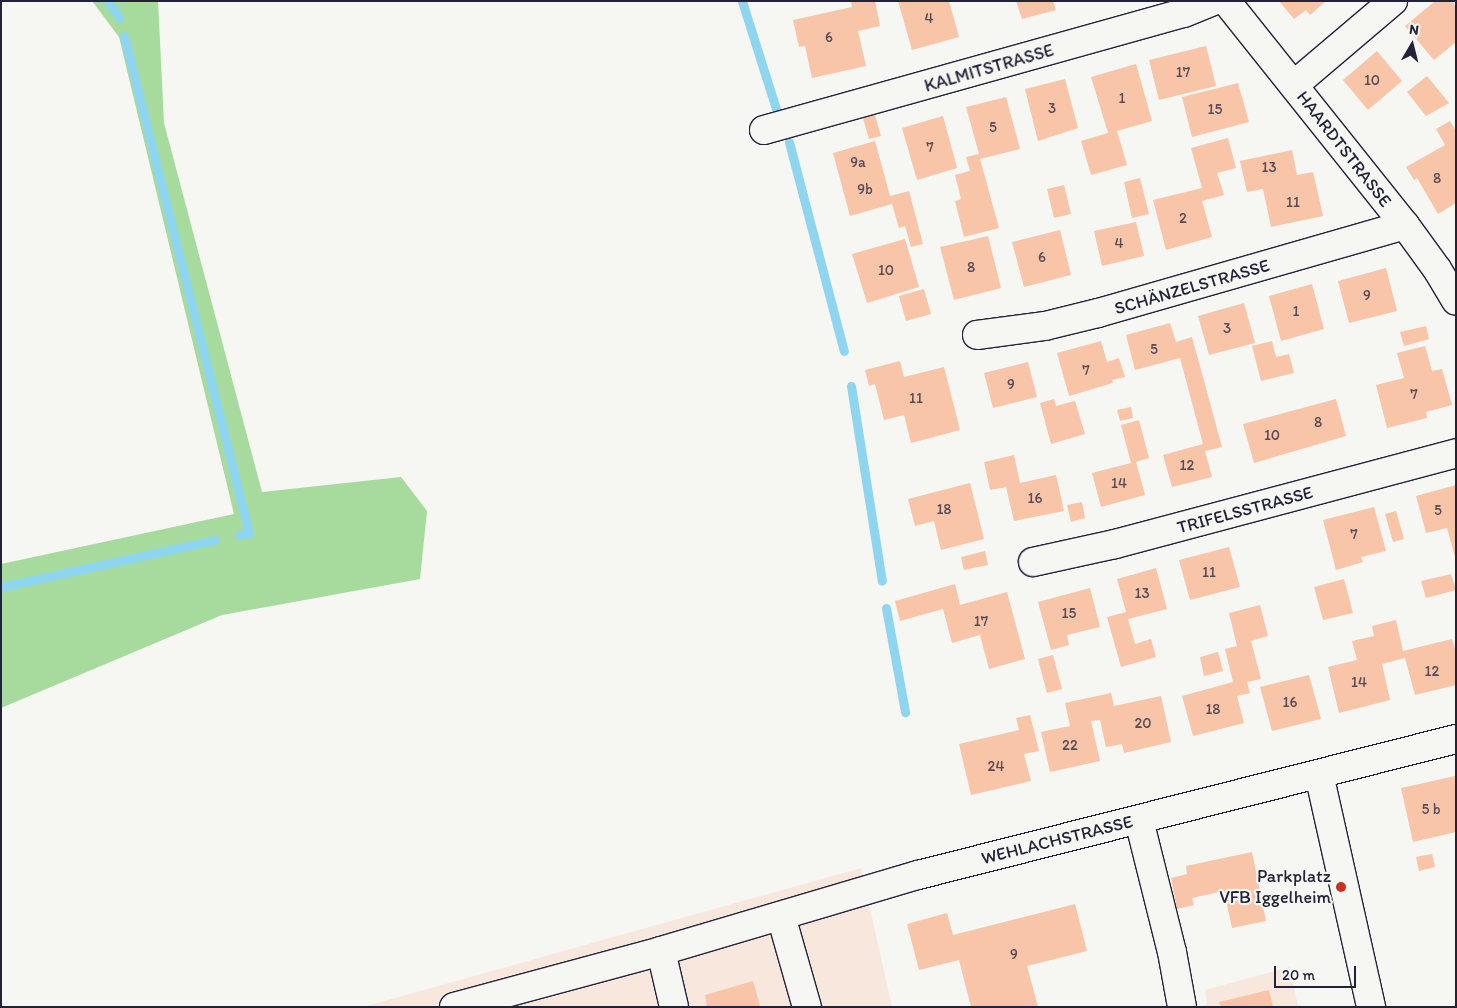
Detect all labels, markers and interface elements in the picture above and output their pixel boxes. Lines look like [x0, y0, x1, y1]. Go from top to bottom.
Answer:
house number: 4 [924, 10, 934, 28]
north arrow [1387, 20, 1437, 70]
text: N [1408, 21, 1420, 39]
house number: 6 [825, 29, 833, 47]
street label: KALMITSTRASSE [922, 39, 1056, 97]
house number: 17 [1176, 64, 1190, 82]
house number: 10 [1364, 72, 1380, 90]
street label: HAARDTSTRASSE [1292, 87, 1396, 211]
house number: 1 [1119, 90, 1125, 108]
house number: 3 [1048, 100, 1056, 118]
house number: 15 [1208, 101, 1222, 119]
house number: 5 [989, 119, 997, 137]
house number: 7 [926, 139, 934, 157]
house number: 9a [850, 154, 866, 172]
house number: 13 [1261, 159, 1277, 177]
house number: 8 [1433, 170, 1441, 188]
house number: 9b [857, 181, 873, 199]
house number: 11 [1286, 194, 1300, 212]
house number: 2 [1179, 210, 1187, 228]
house number: 4 [1114, 235, 1124, 253]
house number: 6 [1038, 249, 1046, 267]
street label: SCHÄNZELSTRASSE [1112, 255, 1272, 319]
house number: 8 [967, 259, 975, 277]
house number: 10 [878, 262, 894, 280]
house number: 9 [1363, 287, 1371, 305]
house number: 1 [1293, 303, 1299, 321]
house number: 3 [1223, 320, 1231, 338]
house number: 5 [1150, 341, 1158, 359]
house number: 7 [1082, 362, 1090, 380]
house number: 9 [1007, 376, 1015, 394]
house number: 7 [1410, 386, 1418, 404]
house number: 11 [909, 390, 923, 408]
house number: 8 [1314, 414, 1322, 432]
house number: 10 [1264, 427, 1280, 445]
house number: 12 [1180, 457, 1194, 475]
house number: 14 [1111, 475, 1127, 493]
street label: TRIFELSSTRASSE [1175, 482, 1315, 538]
house number: 16 [1028, 490, 1042, 508]
house number: 18 [936, 501, 952, 519]
house number: 5 [1434, 502, 1442, 520]
house number: 7 [1350, 526, 1358, 544]
house number: 11 [1202, 564, 1216, 582]
house number: 13 [1134, 585, 1150, 603]
house number: 15 [1062, 605, 1076, 623]
house number: 17 [974, 613, 988, 631]
house number: 12 [1425, 663, 1439, 681]
house number: 14 [1351, 674, 1367, 692]
house number: 16 [1283, 694, 1297, 712]
house number: 18 [1205, 701, 1221, 719]
house number: 20 [1134, 715, 1152, 733]
house number: 22 [1062, 737, 1078, 755]
house number: 24 [988, 758, 1004, 776]
house number: 5 b [1421, 801, 1441, 819]
street label: WEHLACHSTRASSE [979, 811, 1135, 869]
place label: Parkplatz VFB Iggelheim [1219, 866, 1331, 909]
marker: Parkplatz VFB Iggelheim [1335, 881, 1347, 893]
house number: 9 [1010, 946, 1018, 964]
scale bar [1277, 956, 1360, 988]
text: 20 m [1282, 966, 1315, 984]

